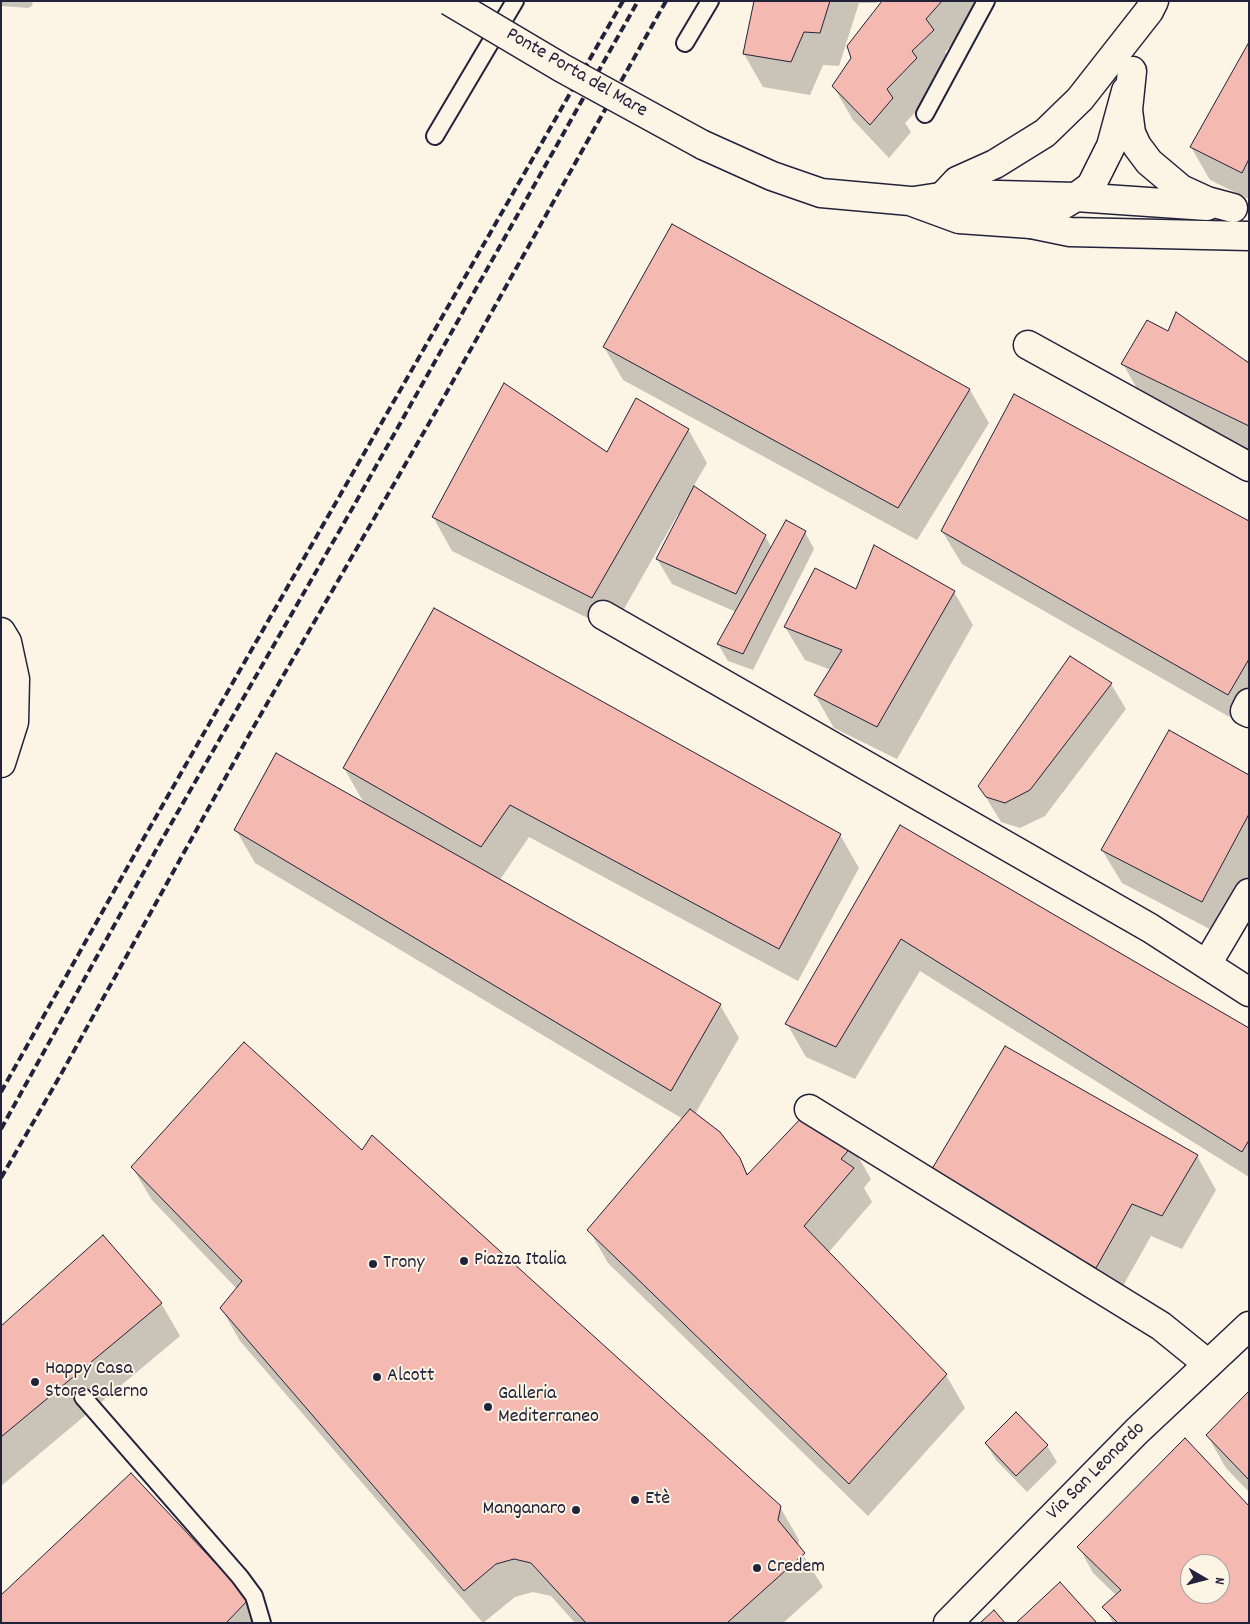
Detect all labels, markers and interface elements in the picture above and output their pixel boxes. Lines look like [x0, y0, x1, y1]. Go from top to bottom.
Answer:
street label: Ponte Porta del Mare [501, 24, 651, 124]
place label: Piazza Italia [474, 1249, 566, 1273]
place label: Trony [383, 1252, 425, 1276]
marker: Piazza Italia [458, 1255, 470, 1267]
marker: Trony [367, 1258, 379, 1270]
place label: Happy Casa Store Salerno [45, 1358, 148, 1405]
place label: Alcott [387, 1365, 434, 1389]
marker: Alcott [371, 1371, 383, 1383]
marker: Happy Casa Store Salerno [29, 1376, 41, 1388]
place label: Galleria Mediterraneo [498, 1383, 599, 1430]
marker: Galleria Mediterraneo [482, 1401, 494, 1413]
street label: Via San Leonardo [1043, 1418, 1151, 1526]
place label: Etè [645, 1488, 670, 1512]
marker: Etè [629, 1494, 641, 1506]
place label: Manganaro [483, 1498, 566, 1522]
marker: Manganaro [570, 1504, 582, 1516]
north arrow [1180, 1554, 1230, 1604]
place label: Credem [767, 1556, 825, 1580]
marker: Credem [751, 1562, 763, 1574]
text: N [1208, 1576, 1229, 1586]

